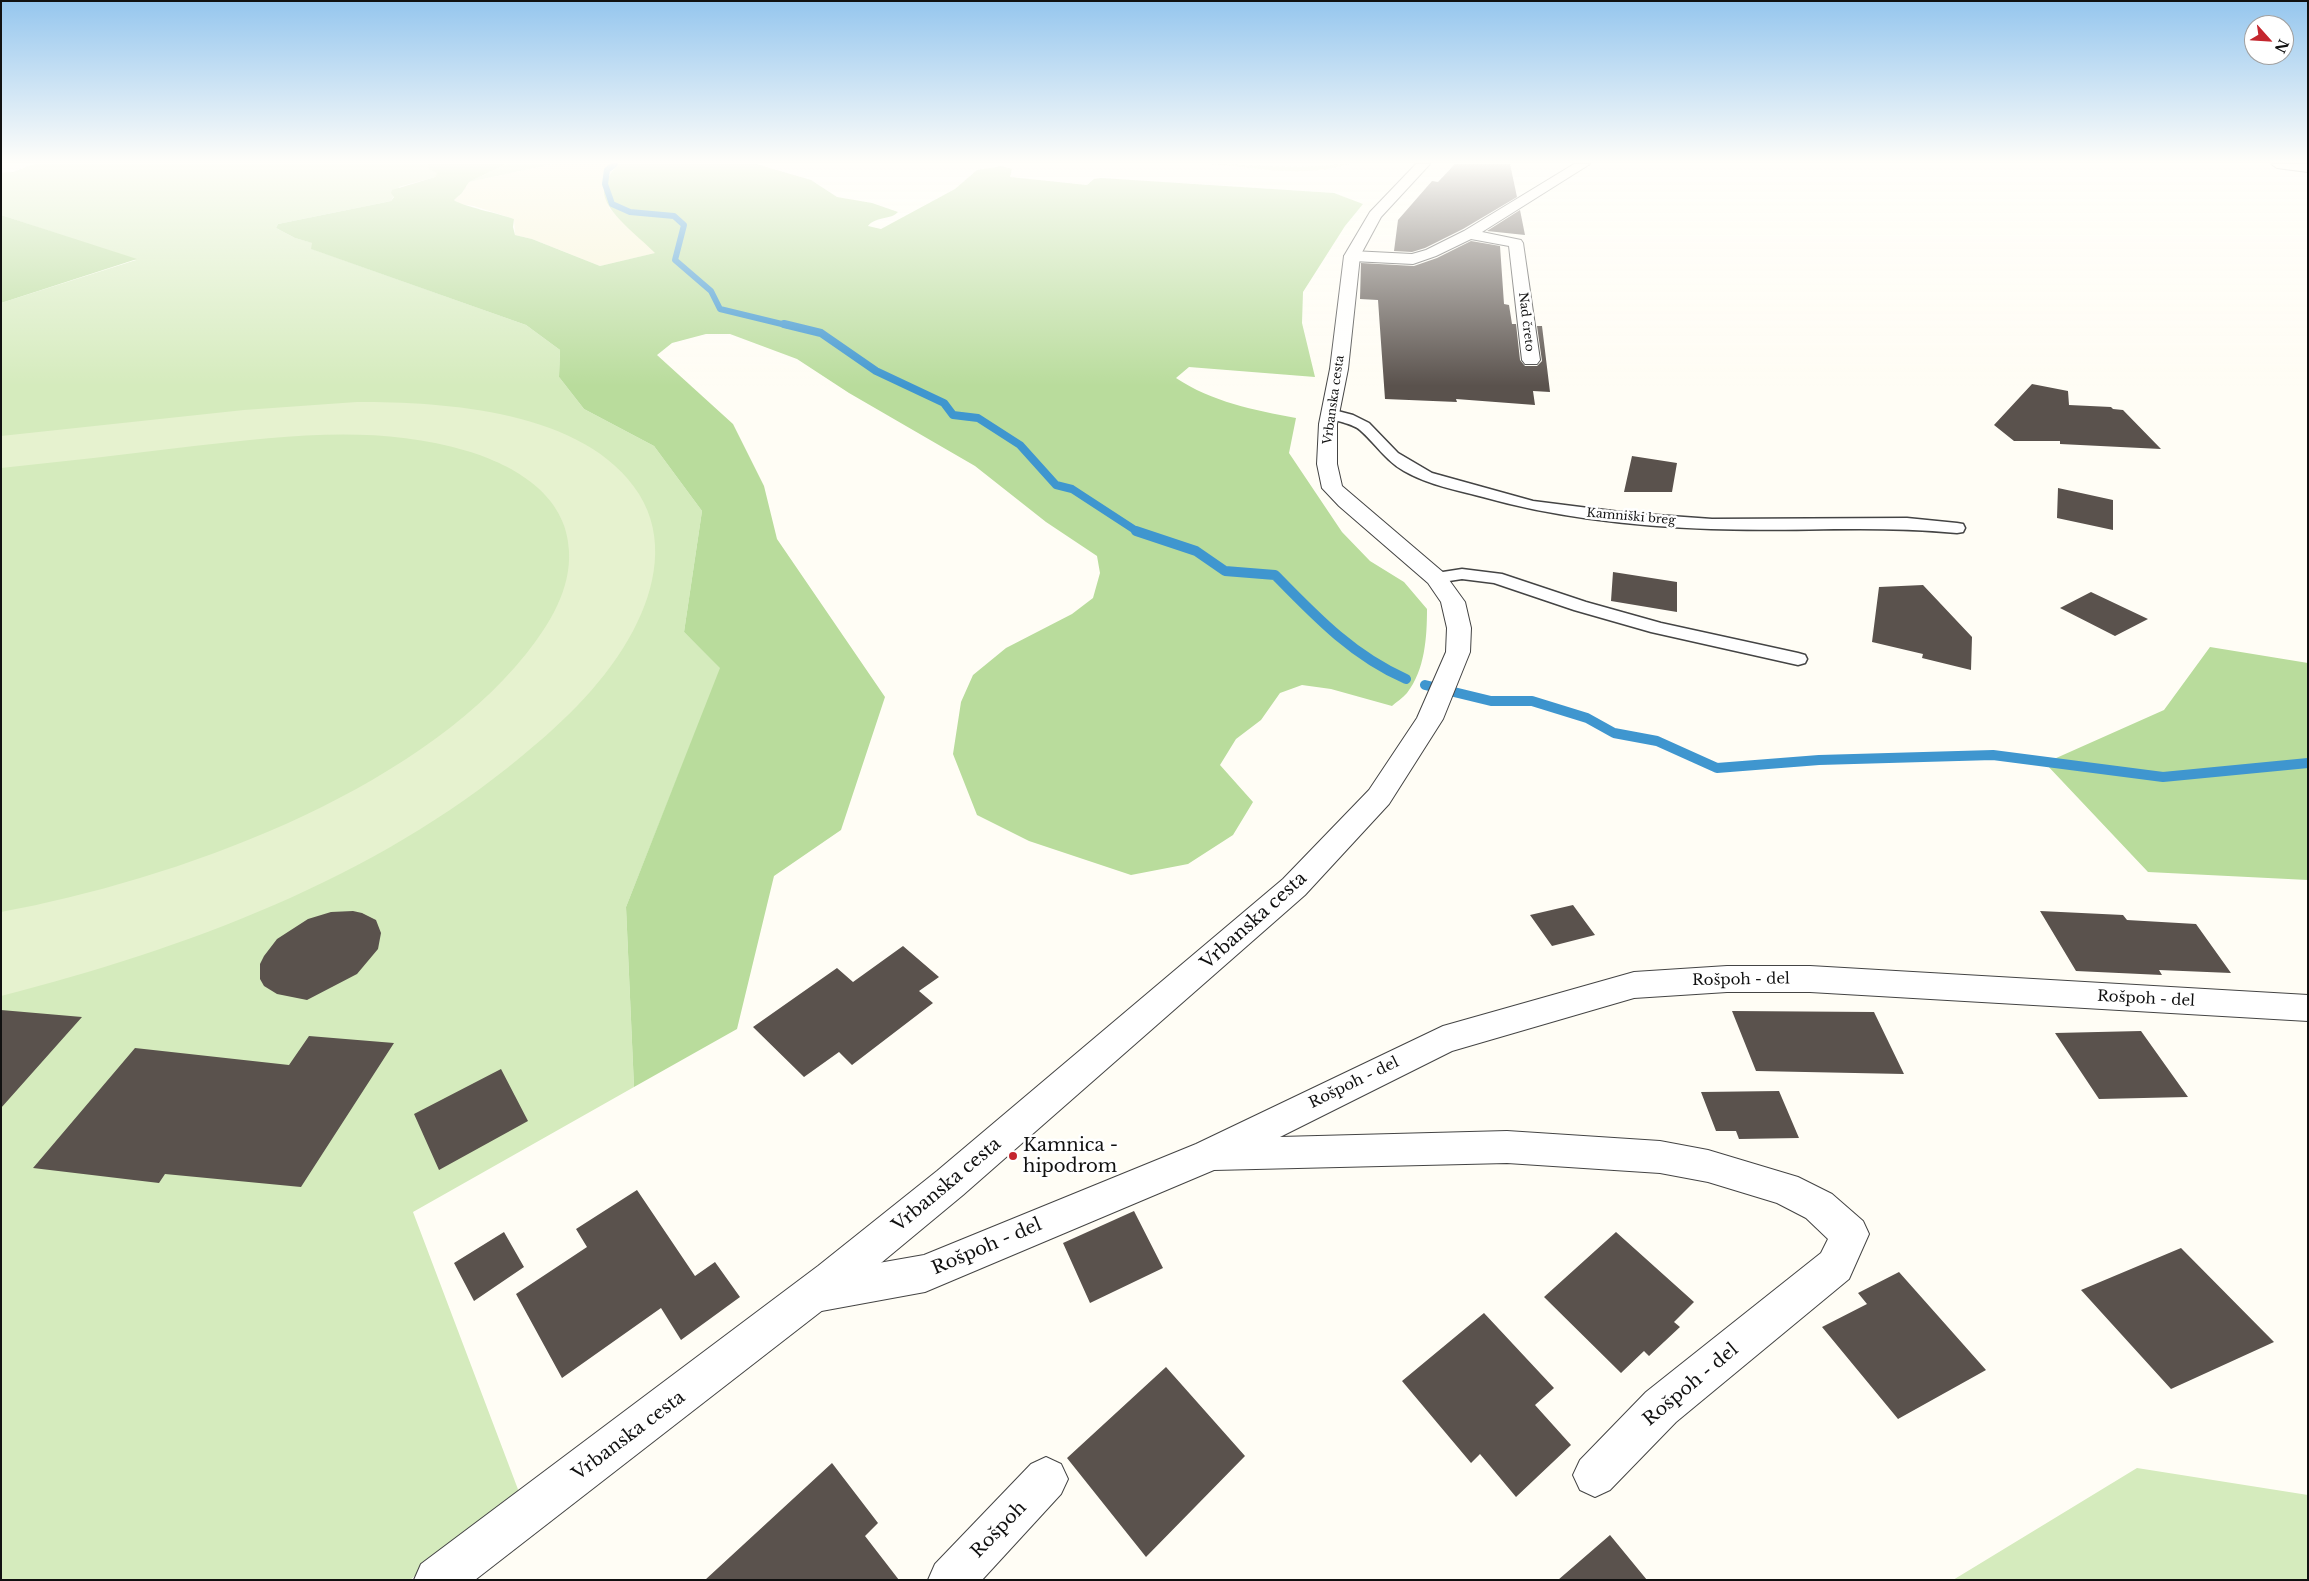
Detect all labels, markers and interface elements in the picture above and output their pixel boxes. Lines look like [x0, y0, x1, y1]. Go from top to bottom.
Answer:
north arrow [2244, 15, 2294, 65]
text: N [2271, 36, 2293, 56]
street label: Nad čreto [1515, 291, 1537, 353]
street label: Vrbanska cesta [1321, 354, 1347, 446]
street label: Kamniški breg [1586, 506, 1676, 528]
street label: Vrbanska cesta [1197, 868, 1311, 974]
street label: Rošpoh - del [1692, 970, 1790, 990]
street label: Rošpoh - del [2097, 987, 2195, 1011]
street label: Rošpoh - del [1306, 1053, 1402, 1113]
street label: Vrbanska cesta [888, 1133, 1006, 1237]
place label: Kamnica - hipodrom [1023, 1135, 1118, 1178]
marker: Kamnica - hipodrom [1007, 1150, 1019, 1162]
street label: Rošpoh - del [929, 1214, 1045, 1280]
street label: Rošpoh - del [1639, 1339, 1743, 1431]
street label: Vrbanska cesta [569, 1387, 689, 1485]
street label: Rošpoh [967, 1497, 1031, 1563]

